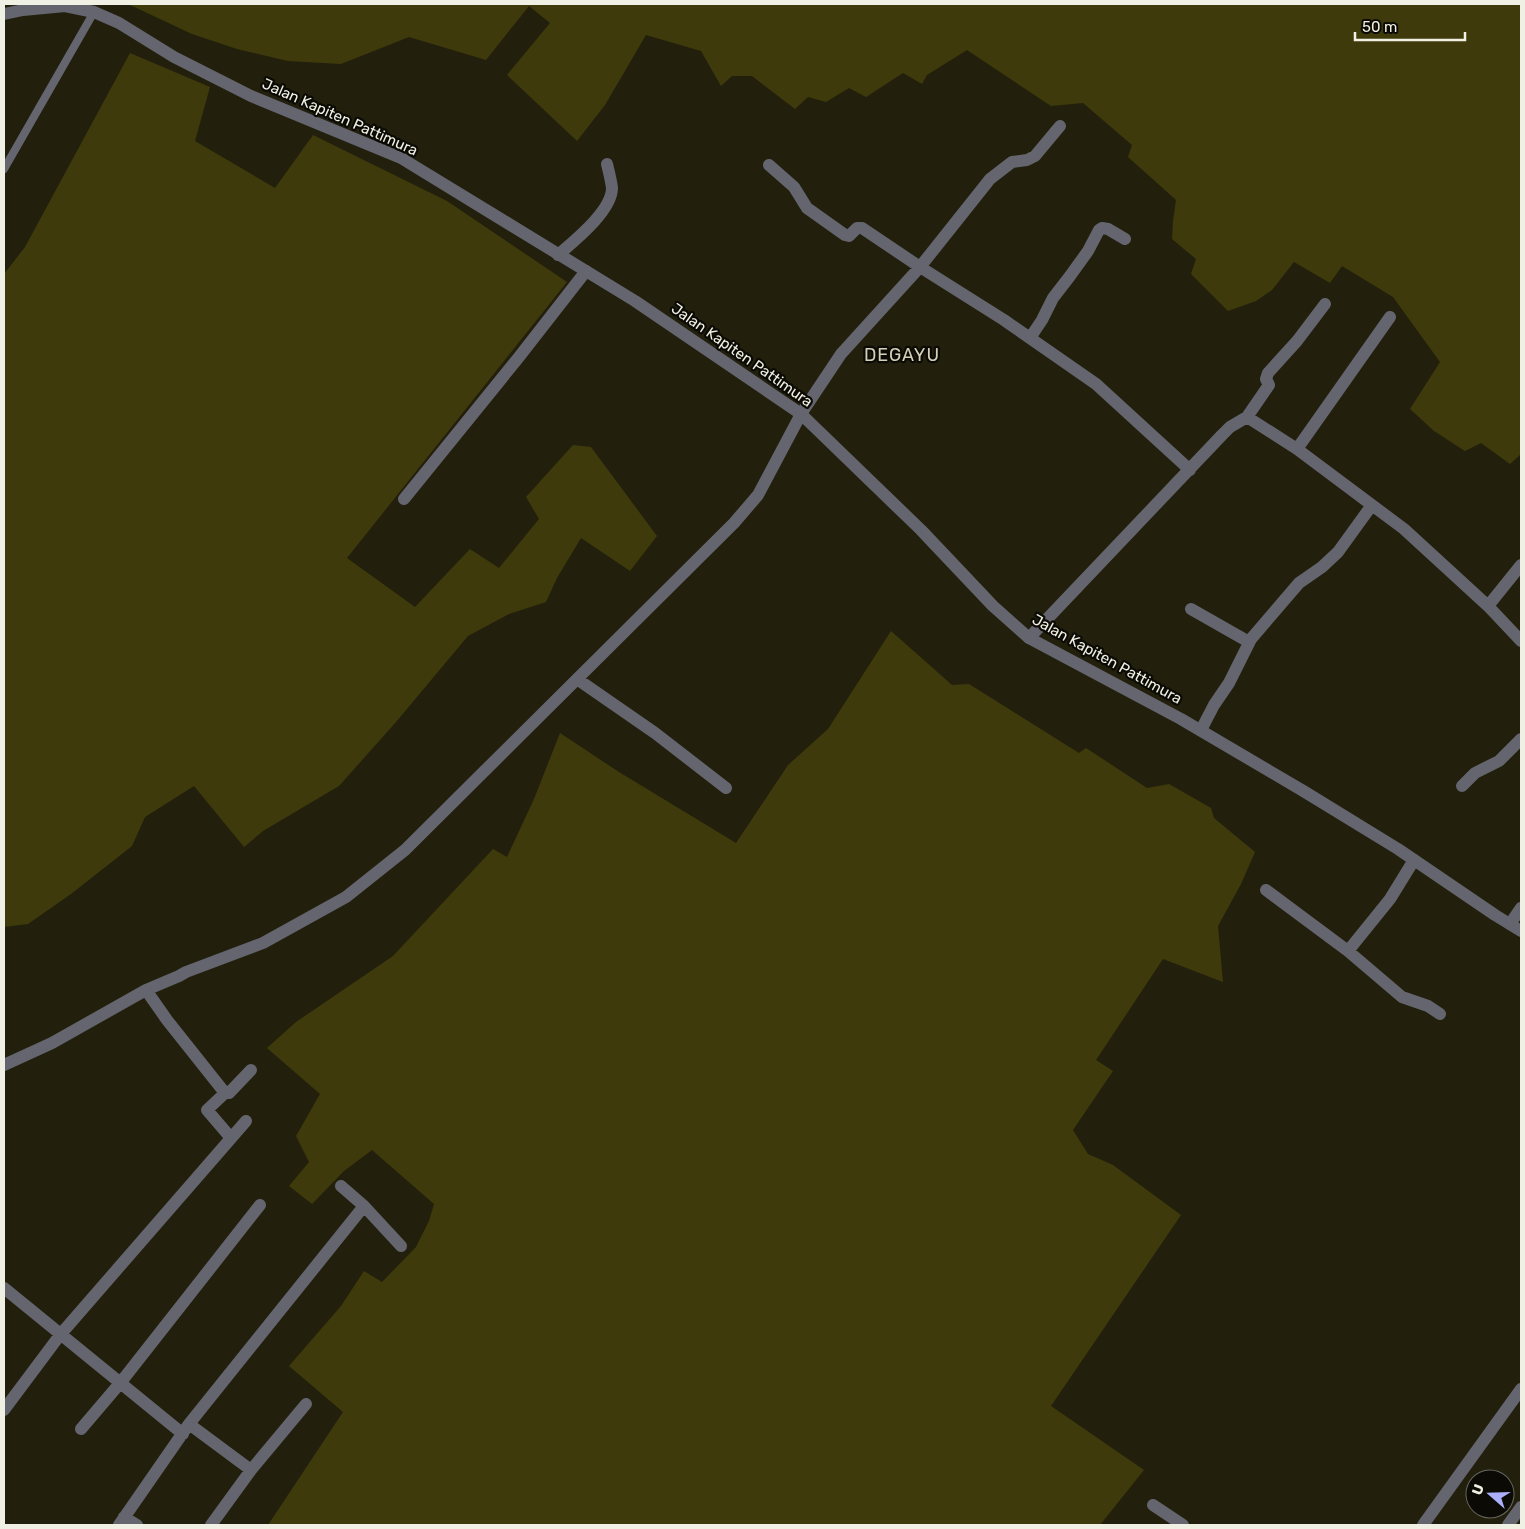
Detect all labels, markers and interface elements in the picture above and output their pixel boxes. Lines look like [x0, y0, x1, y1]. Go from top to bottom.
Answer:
scale bar [1355, 10, 1465, 42]
text: 50 m [1362, 18, 1397, 36]
street label: Jalan Kapiten Pattimura [259, 75, 421, 159]
street label: Jalan Kapiten Pattimura [668, 299, 816, 411]
district label: DEGAYU [864, 344, 940, 366]
street label: Jalan Kapiten Pattimura [1029, 610, 1185, 708]
north arrow [1465, 1469, 1515, 1519]
text: U [1469, 1482, 1488, 1497]

